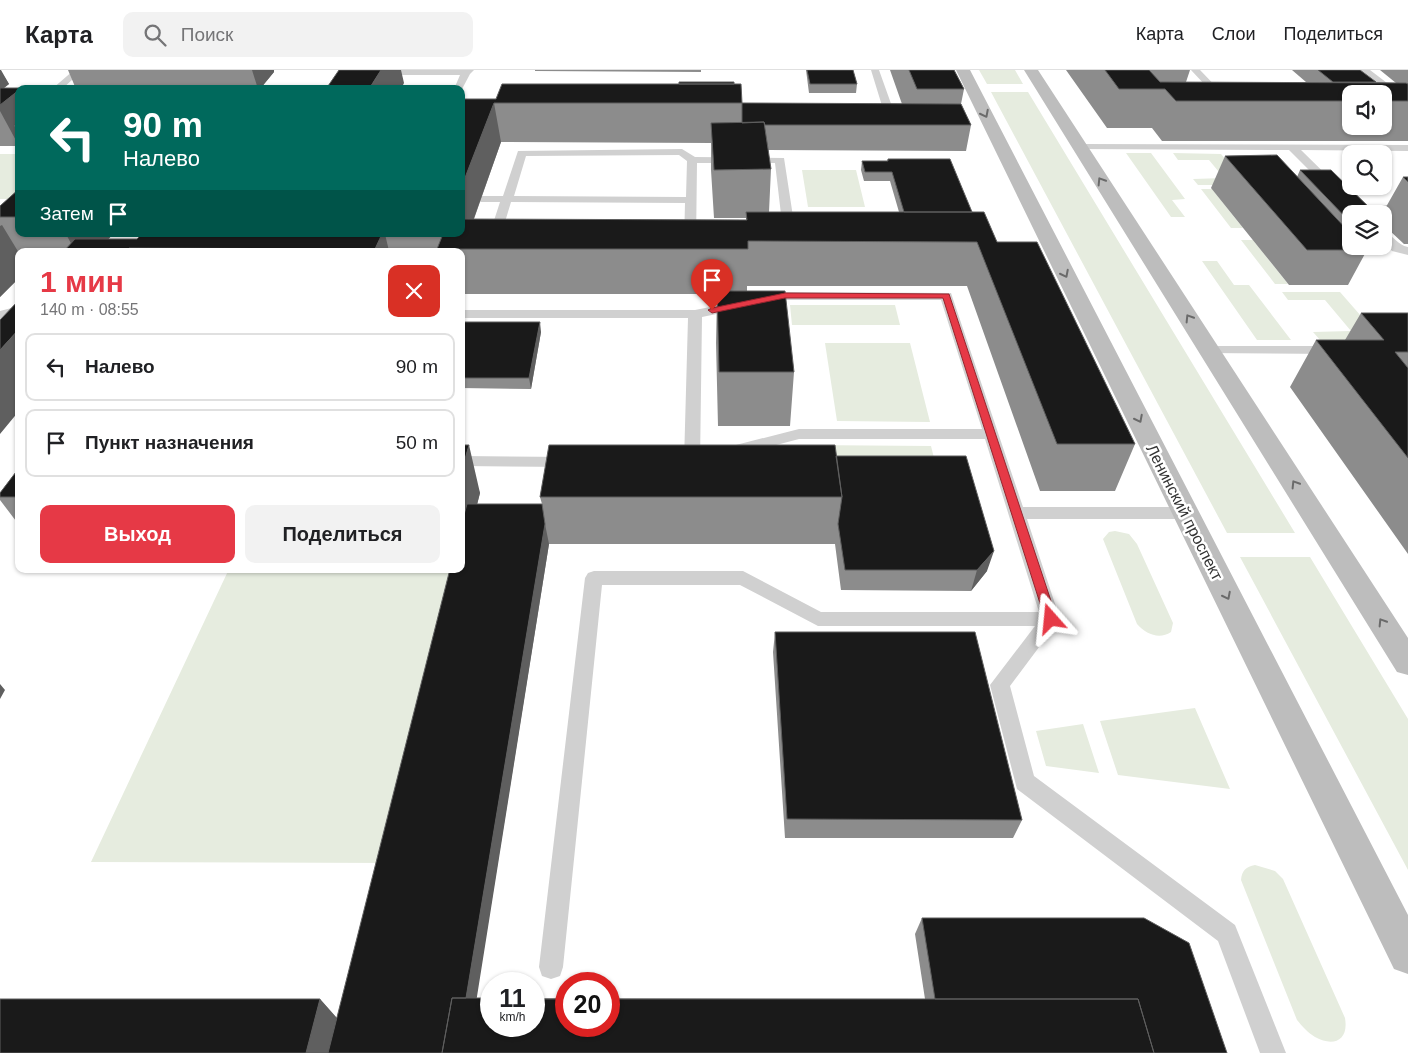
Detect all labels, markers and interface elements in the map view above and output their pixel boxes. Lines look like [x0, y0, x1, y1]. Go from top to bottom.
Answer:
search box [123, 12, 473, 57]
text: Карта [25, 21, 93, 48]
icon: search [141, 21, 169, 49]
text: Поиск [181, 24, 233, 45]
text: Карта [1136, 24, 1184, 44]
text: Слои [1212, 24, 1256, 44]
text: Поделиться [1284, 24, 1383, 44]
map controls [1342, 85, 1392, 255]
button: sound [1342, 85, 1392, 135]
icon: left [40, 105, 105, 170]
text: 90 m [123, 105, 203, 144]
one-way arrow [979, 108, 989, 117]
button: search [1342, 145, 1392, 195]
text: Налево [123, 146, 200, 171]
one-way arrow [1098, 177, 1108, 186]
icon: arrive [104, 200, 132, 228]
text: Затем [40, 203, 94, 224]
button: layers [1342, 205, 1392, 255]
pin [691, 259, 733, 310]
text: 1 мин [40, 265, 124, 298]
button: close [388, 265, 440, 317]
icon: arrive [698, 266, 726, 294]
one-way arrow [1059, 269, 1069, 278]
text: 140 m · 08:55 [40, 301, 139, 318]
one-way arrow [1185, 314, 1195, 323]
icon: left [42, 353, 70, 381]
text: Налево [85, 356, 155, 377]
text: 90 m [396, 356, 438, 377]
one-way arrow [1133, 414, 1143, 423]
icon: arrive [42, 429, 70, 457]
text: Пункт назначения [85, 432, 254, 453]
text: 50 m [396, 432, 438, 453]
street label: Ленинский проспект [1143, 442, 1226, 583]
one-way arrow [1291, 481, 1301, 490]
button: Выход [40, 505, 235, 563]
button: Поделиться [245, 505, 440, 563]
one-way arrow [1221, 591, 1231, 600]
position arrow [1024, 592, 1076, 644]
one-way arrow [1379, 618, 1388, 627]
speed limit sign: 20 [555, 972, 620, 1037]
text: 11 [499, 984, 526, 1012]
text: km/h [499, 1010, 526, 1024]

